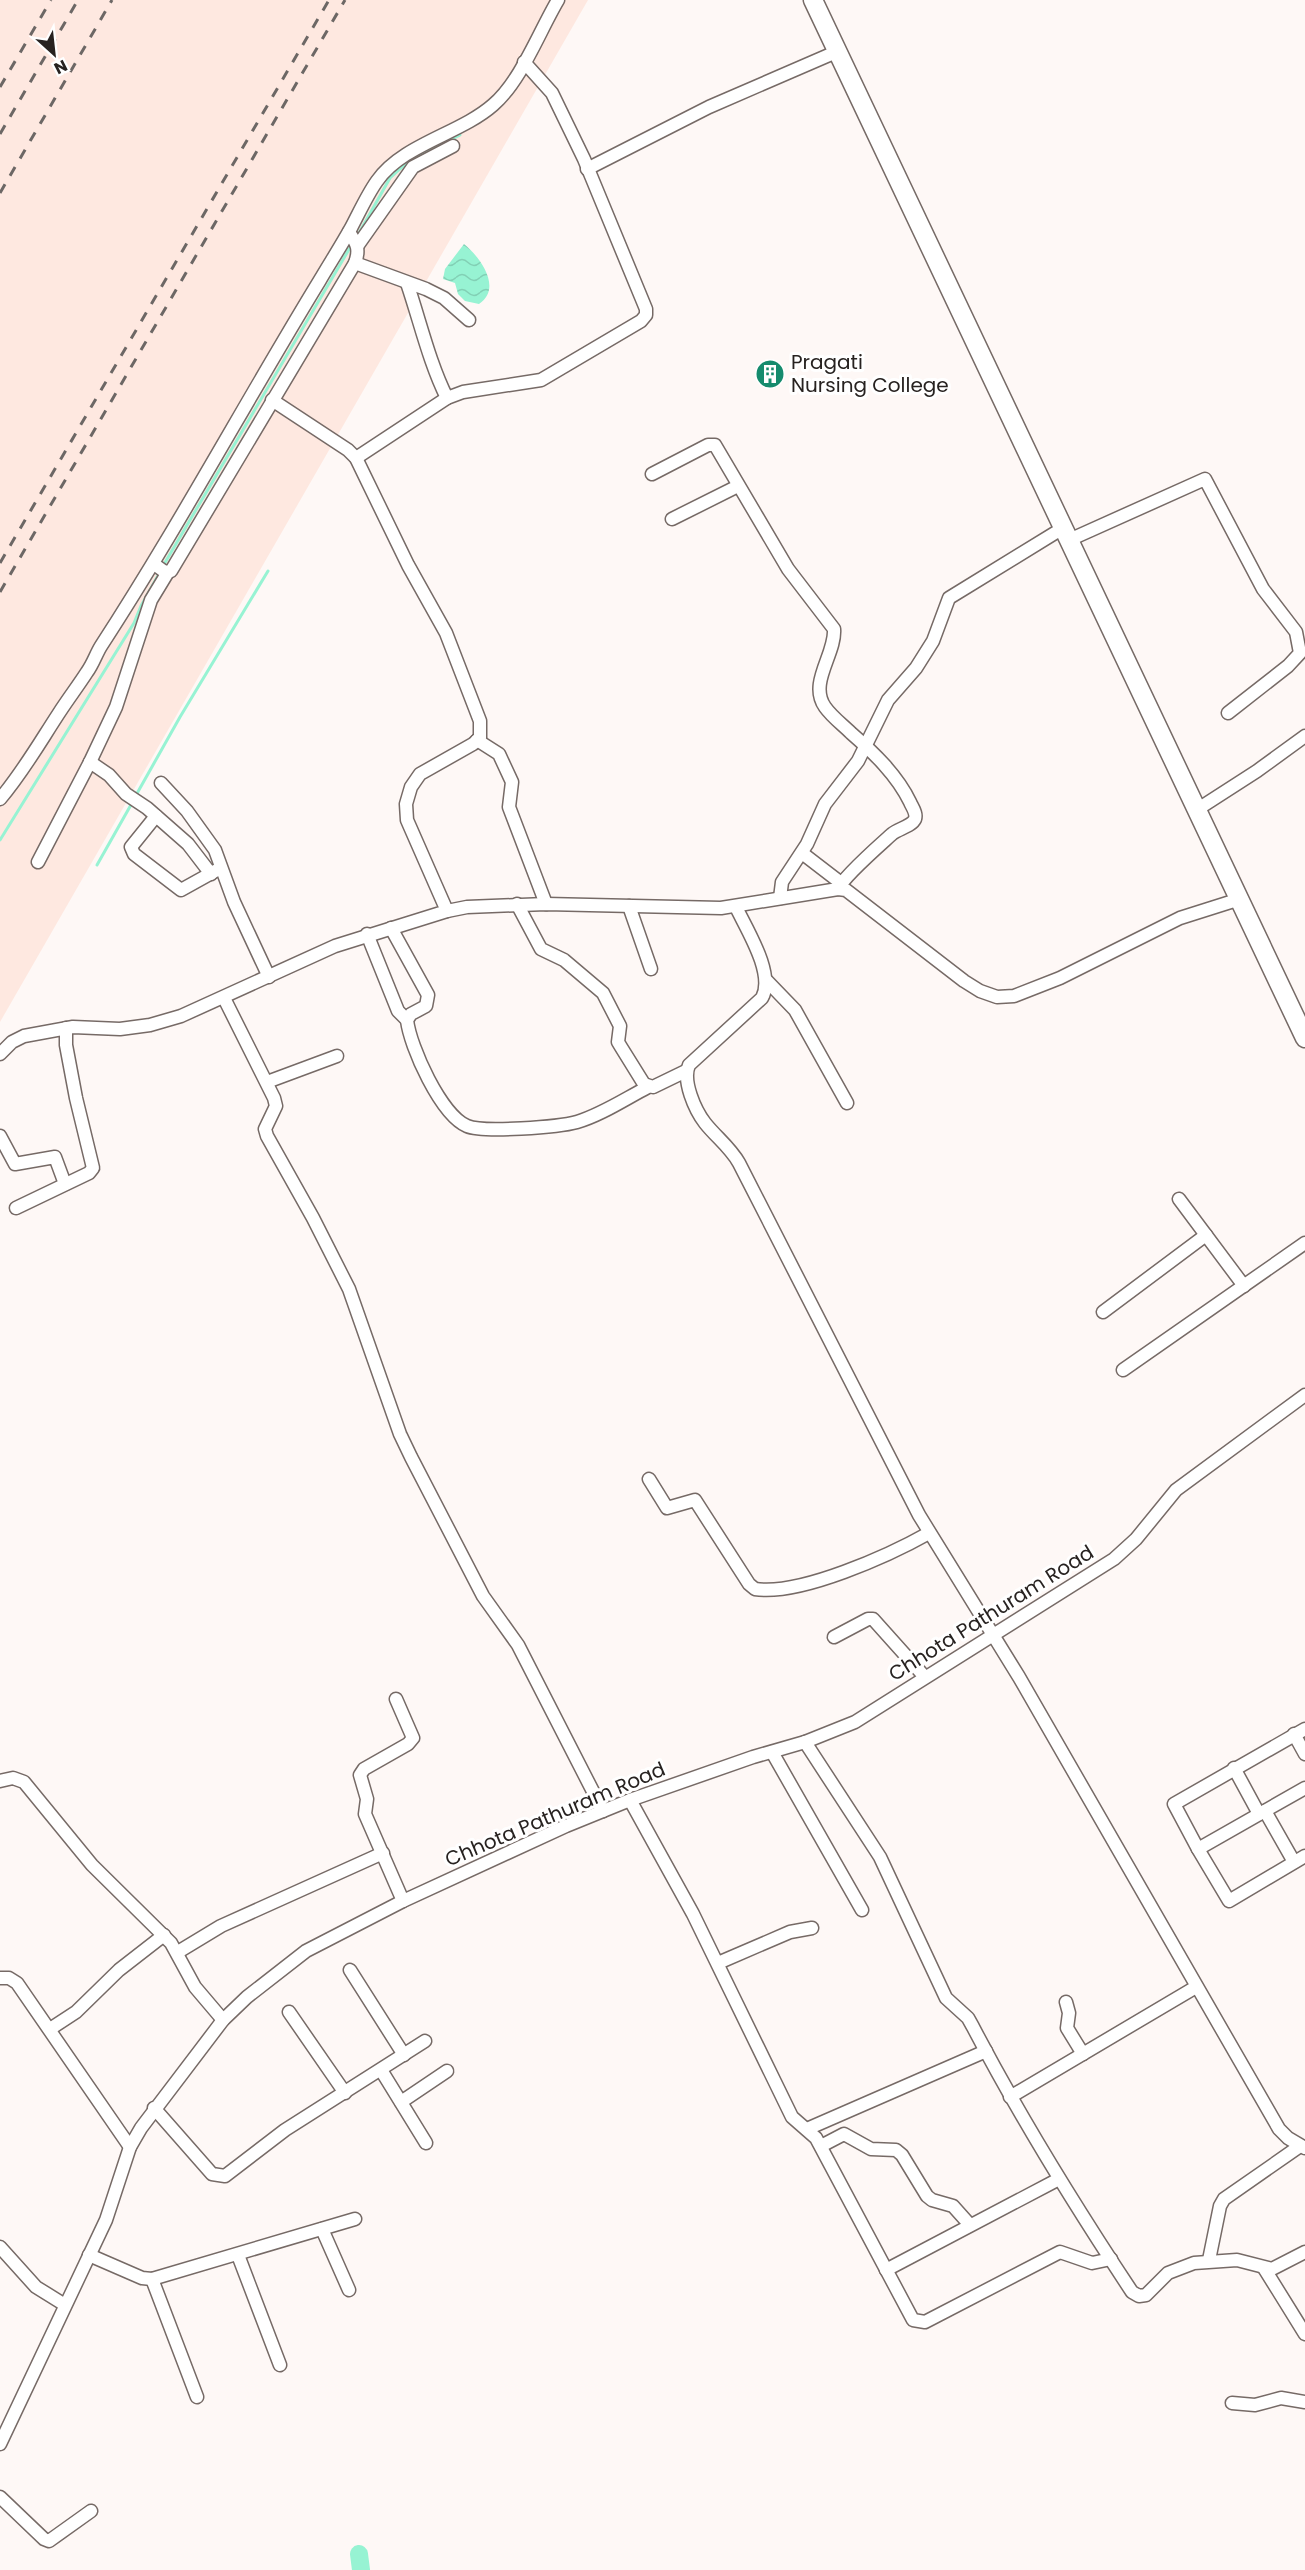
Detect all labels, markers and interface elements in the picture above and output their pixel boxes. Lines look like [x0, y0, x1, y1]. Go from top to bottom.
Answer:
north arrow [24, 24, 84, 84]
text: N [50, 54, 71, 80]
place label: Pragati Nursing College [791, 348, 949, 399]
building icon: Pragati Nursing College [754, 358, 786, 390]
street label: Chhota Pathuram Road [883, 1538, 1099, 1688]
street label: Chhota Pathuram Road [441, 1755, 669, 1873]

